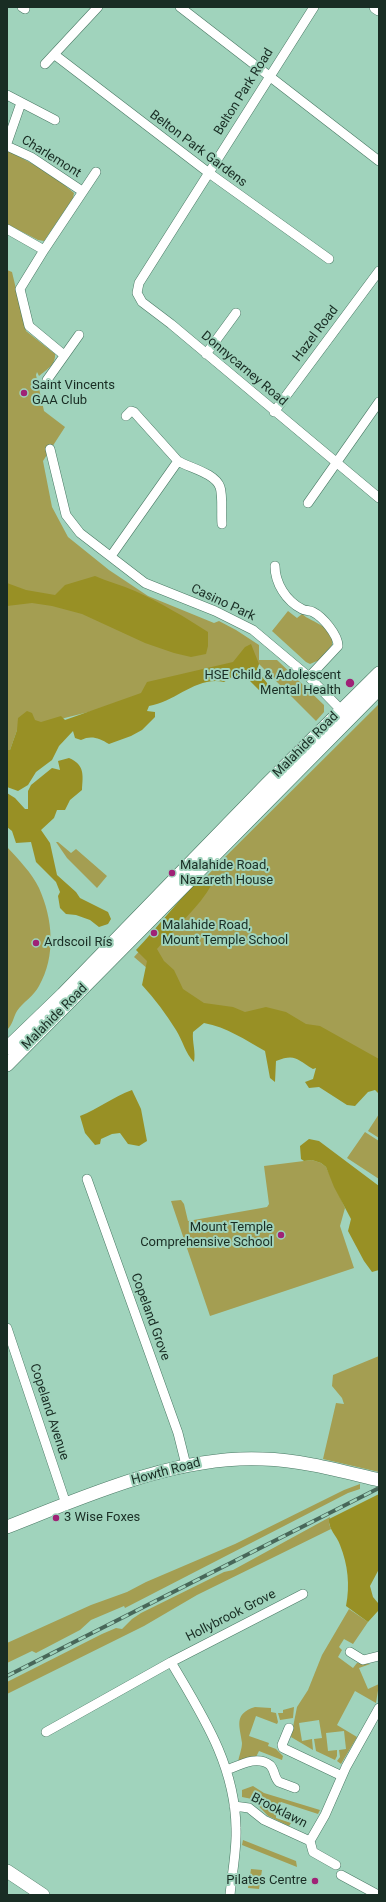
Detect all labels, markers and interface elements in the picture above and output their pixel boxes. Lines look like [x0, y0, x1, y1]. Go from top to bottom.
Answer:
street label: Belton Park Road [211, 46, 277, 138]
street label: Belton Park Gardens [146, 107, 250, 191]
street label: Charlemont [18, 133, 84, 181]
street label: Hazel Road [290, 303, 342, 365]
street label: Donnycarney Road [198, 328, 290, 410]
place label: Saint Vincents GAA Club [32, 378, 115, 409]
marker: Saint Vincents GAA Club [19, 388, 29, 398]
street label: Casino Park [188, 581, 258, 625]
place label: HSE Child & Adolescent Mental Health [204, 668, 341, 699]
marker: HSE Child & Adolescent Mental Health [344, 677, 356, 689]
street label: Malahide Road [270, 709, 342, 781]
place label: Malahide Road, Nazareth House [180, 858, 273, 889]
marker: Malahide Road, Nazareth House [167, 868, 177, 878]
place label: Malahide Road, Mount Temple School [162, 918, 288, 949]
marker: Malahide Road, Mount Temple School [149, 928, 159, 938]
place label: Ardscoil Rís [44, 935, 113, 951]
marker: Ardscoil Rís [31, 938, 41, 948]
street label: Malahide Road [19, 981, 91, 1053]
place label: Mount Temple Comprehensive School [140, 1220, 273, 1251]
marker: Mount Temple Comprehensive School [276, 1230, 286, 1240]
street label: Copeland Grove [127, 1271, 173, 1363]
street label: Copeland Avenue [26, 1362, 72, 1462]
street label: Howth Road [130, 1455, 202, 1489]
place label: 3 Wise Foxes [64, 1510, 140, 1526]
marker: 3 Wise Foxes [51, 1513, 61, 1523]
street label: Hollybrook Grove [183, 1587, 279, 1645]
street label: Brooklawn [248, 1790, 310, 1832]
place label: Pilates Centre [226, 1873, 307, 1889]
marker: Pilates Centre [310, 1876, 320, 1886]

